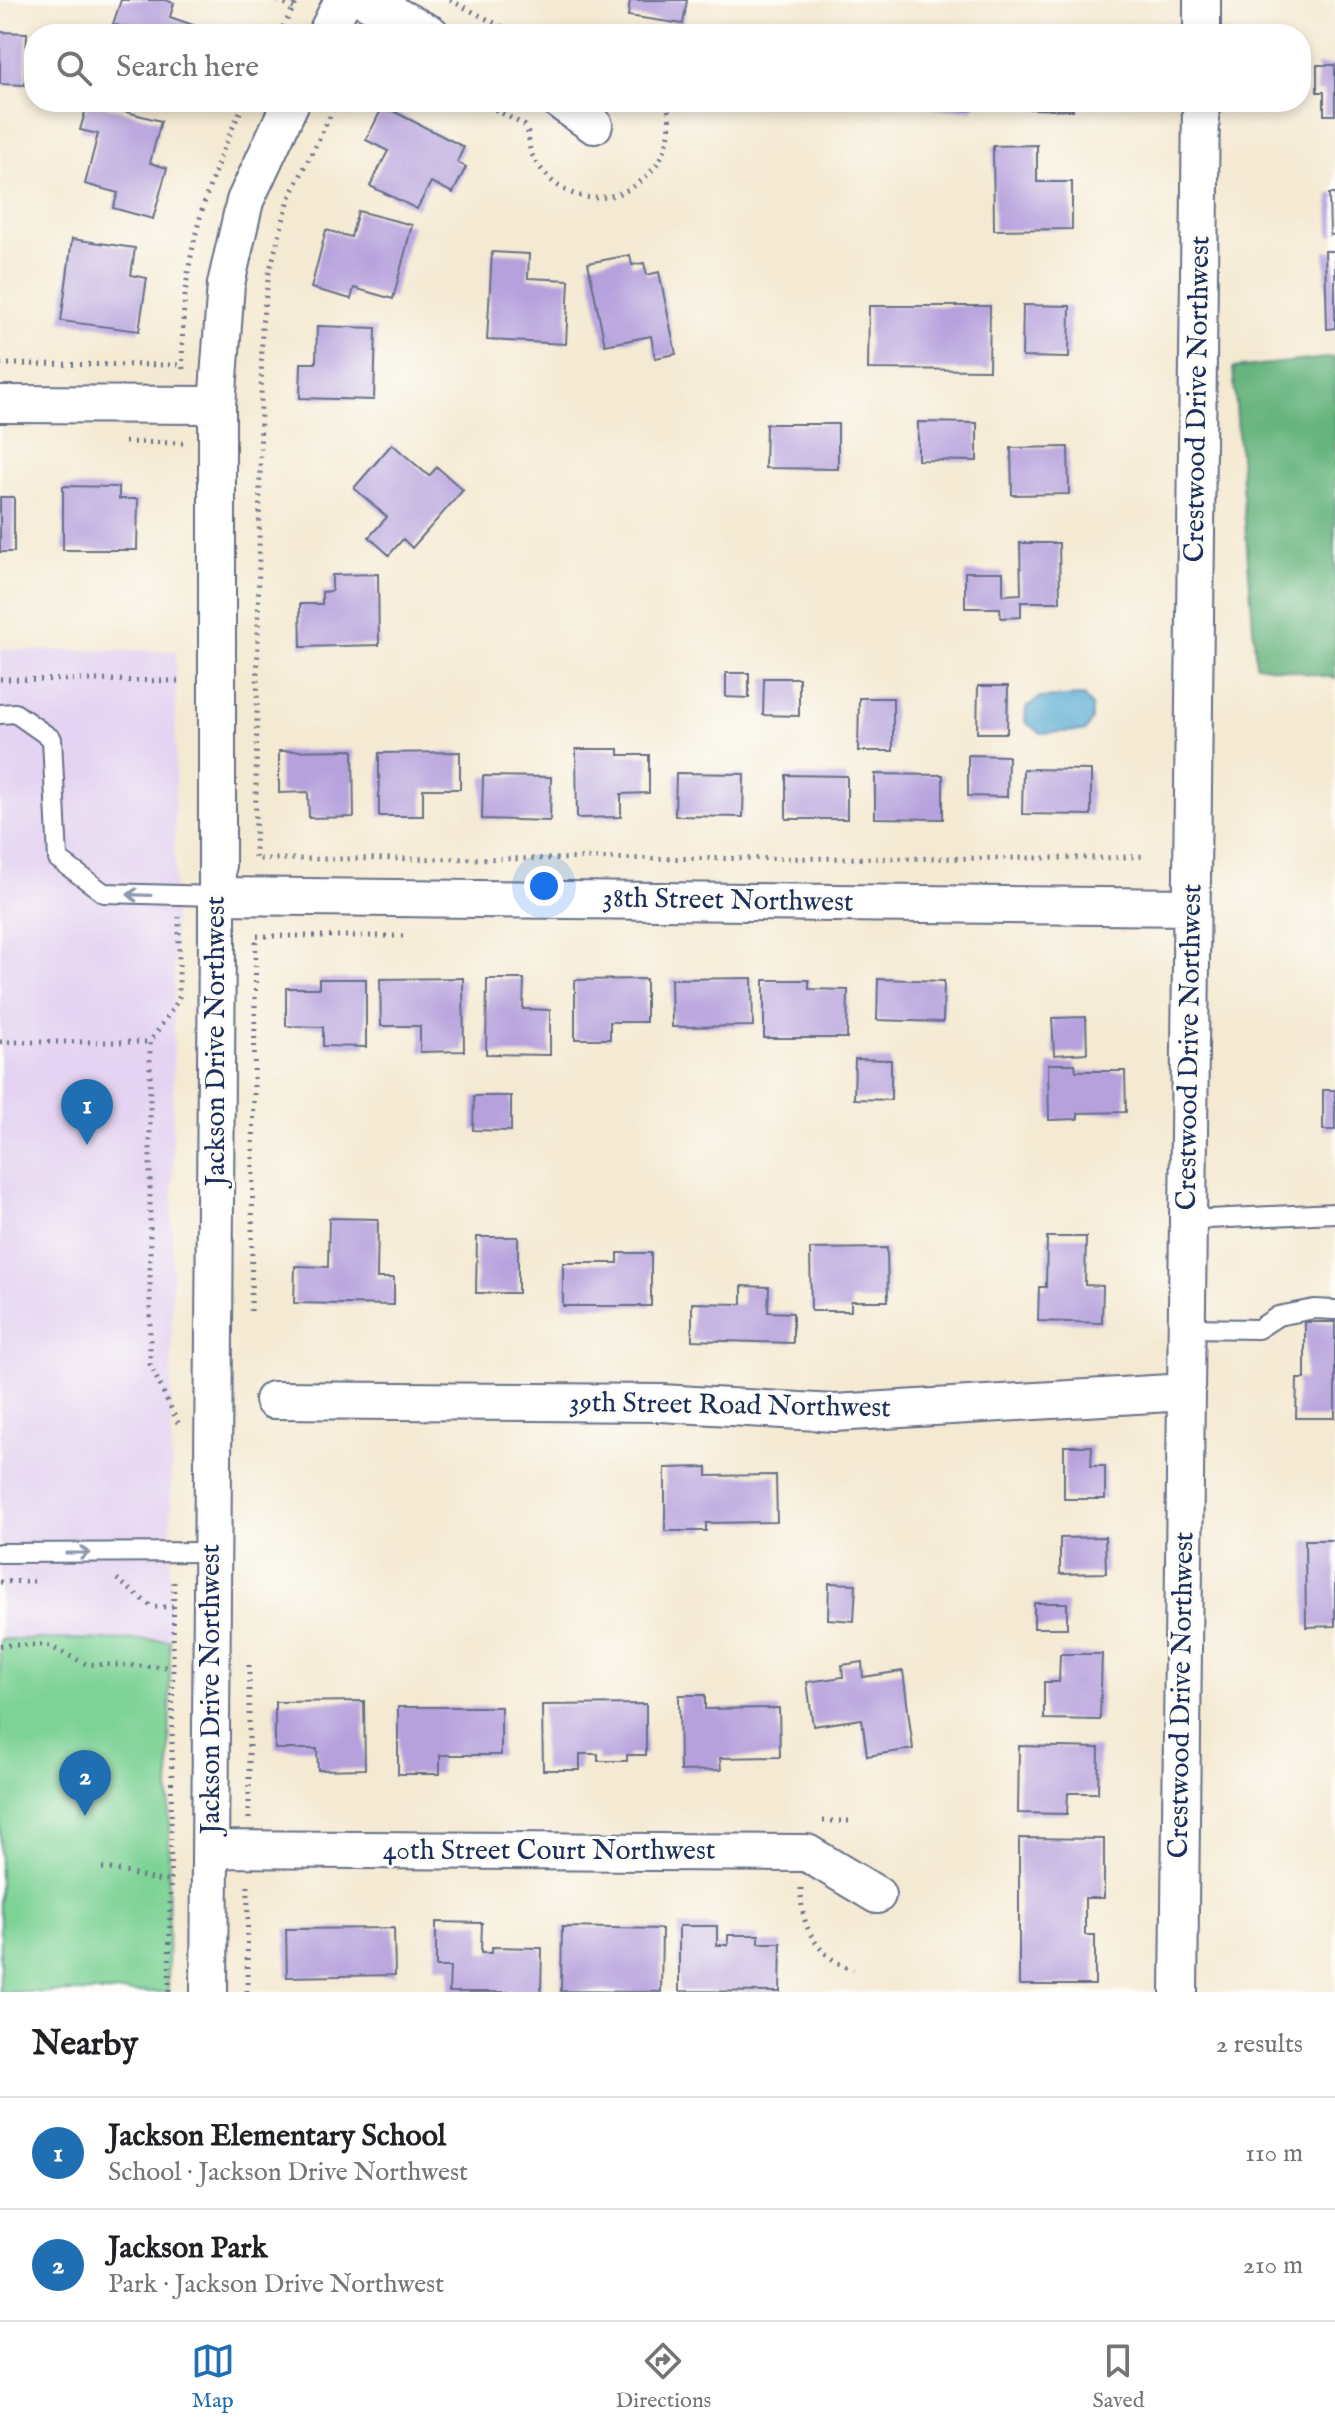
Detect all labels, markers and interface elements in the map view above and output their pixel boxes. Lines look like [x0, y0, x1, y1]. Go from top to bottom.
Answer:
search box [24, 24, 1311, 112]
icon: search [52, 46, 96, 90]
text: Search here [116, 49, 259, 87]
street label: Crestwood Drive Northwest [1178, 235, 1218, 563]
your location [524, 866, 564, 906]
street label: 38th Street Northwest [602, 881, 854, 921]
street label: Crestwood Drive Northwest [1170, 883, 1210, 1211]
one-way arrow [126, 887, 153, 902]
street label: Jackson Drive Northwest [199, 895, 234, 1189]
pin: 1 [61, 1079, 113, 1145]
street label: 39th Street Road Northwest [569, 1386, 892, 1426]
street label: Crestwood Drive Northwest [1162, 1531, 1202, 1859]
street label: Jackson Drive Northwest [194, 1543, 229, 1837]
one-way arrow [64, 1545, 91, 1561]
pin: 2 [59, 1750, 111, 1816]
street label: 40th Street Court Northwest [383, 1834, 716, 1869]
text: Nearby [32, 2023, 138, 2066]
text: 2 results [1216, 2028, 1303, 2061]
text: Jackson Elementary School [108, 2118, 446, 2156]
text: 1 [53, 2137, 63, 2170]
text: 110 m [1245, 2137, 1303, 2170]
text: School · Jackson Drive Northwest [108, 2156, 468, 2189]
text: Jackson Park [108, 2230, 268, 2268]
text: 2 [52, 2249, 64, 2282]
text: 210 m [1243, 2249, 1303, 2282]
text: Park · Jackson Drive Northwest [108, 2268, 444, 2301]
tab: Map [191, 2339, 235, 2415]
tab: Directions [616, 2339, 711, 2415]
tab: Saved [1092, 2339, 1144, 2415]

